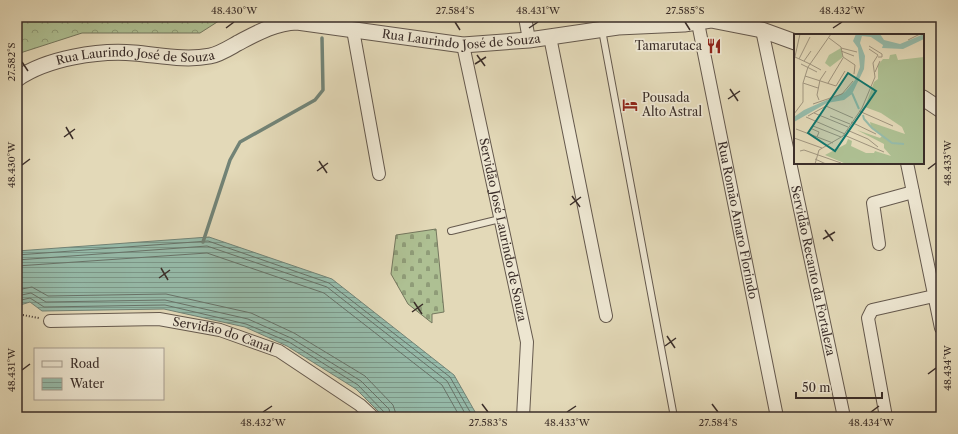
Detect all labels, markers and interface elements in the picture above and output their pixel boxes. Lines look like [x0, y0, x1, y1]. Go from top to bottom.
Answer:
text: 48.430°W [211, 4, 258, 17]
text: 27.584°S [435, 4, 475, 17]
text: 48.431°W [516, 4, 561, 17]
text: 27.585°S [666, 4, 704, 17]
text: 48.432°W [819, 4, 866, 17]
street label: Rua Laurindo José de Souza [381, 26, 542, 52]
inset map [794, 34, 924, 164]
restaurant icon: Tamarutaca [705, 37, 723, 55]
place label: Tamarutaca [635, 38, 703, 53]
text: 27.582°S [5, 42, 18, 82]
street label: Rua Laurindo José de Souza [54, 44, 217, 68]
place label: Pousada Alto Astral [641, 90, 702, 119]
hotel icon: Pousada Alto Astral [621, 96, 639, 114]
street label: Servidão José Laurindo de Souza [476, 136, 531, 324]
text: 48.433°W [941, 139, 954, 186]
street label: Rua Romão Amaro Florindo [715, 140, 761, 300]
text: 48.430°W [5, 141, 18, 188]
street label: Servidão Recanto da Fortaleza [788, 184, 839, 358]
street label: Servidão do Canal [171, 314, 276, 356]
text: 48.434°W [941, 344, 954, 391]
text: 48.431°W [5, 347, 18, 392]
legend [34, 348, 164, 400]
text: Road [70, 356, 100, 371]
scale bar [796, 374, 882, 400]
text: Water [69, 376, 104, 391]
text: 50 m [802, 380, 831, 395]
text: 48.432°W [240, 416, 287, 429]
text: 27.583°S [469, 416, 507, 429]
text: 48.433°W [544, 416, 591, 429]
text: 27.584°S [698, 416, 738, 429]
text: 48.434°W [848, 416, 895, 429]

